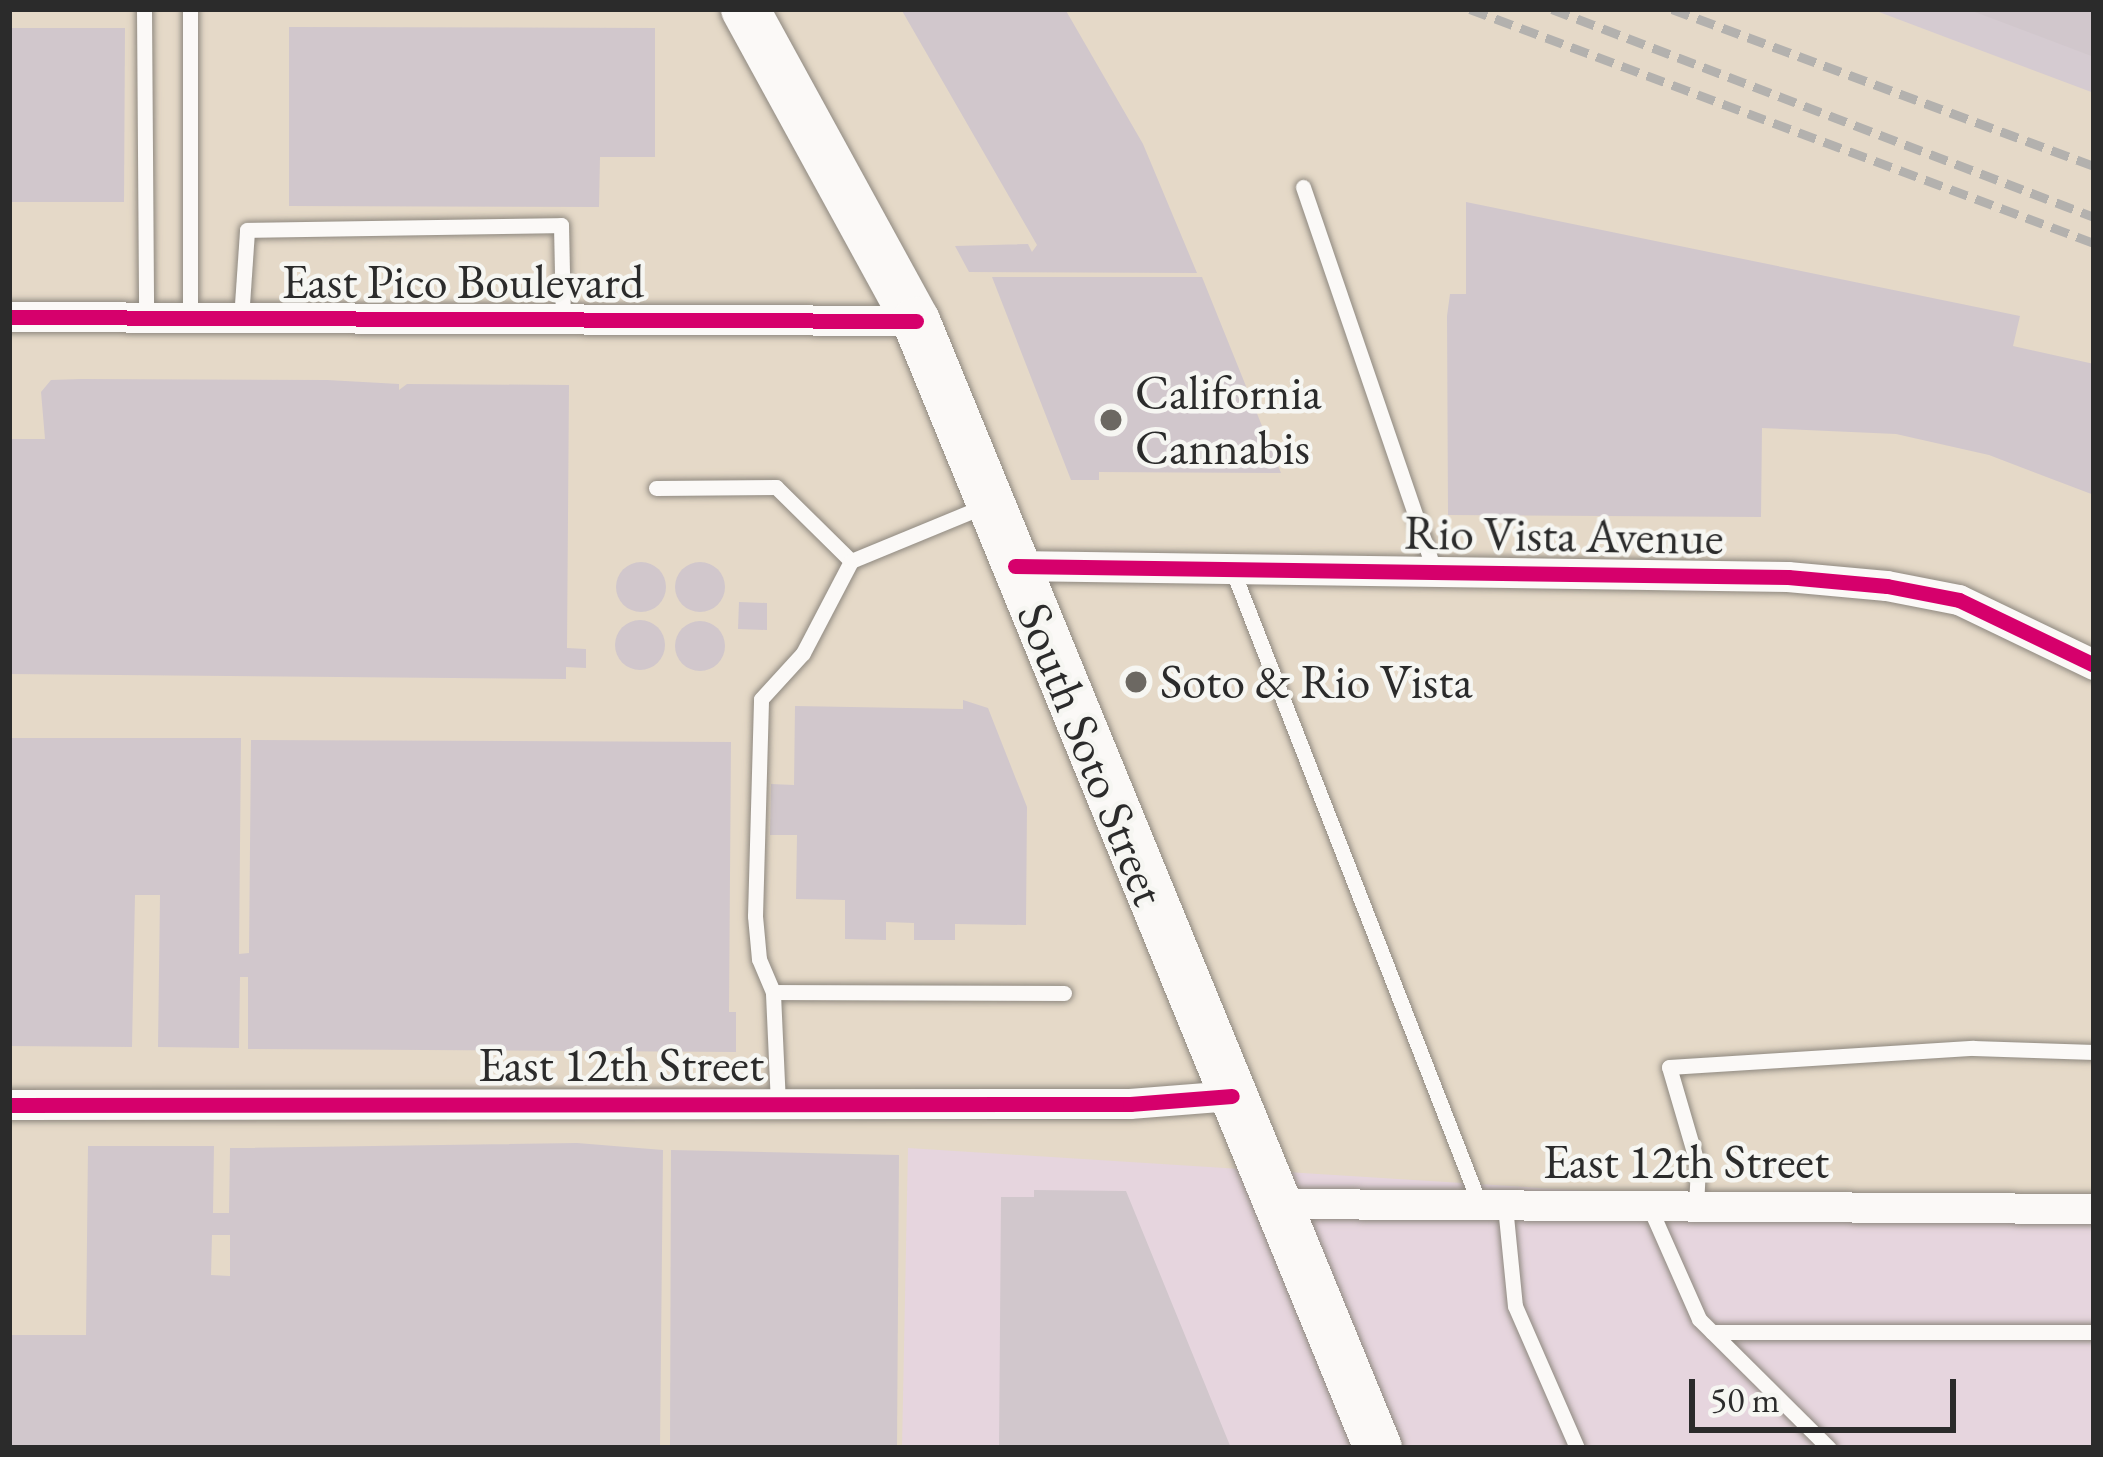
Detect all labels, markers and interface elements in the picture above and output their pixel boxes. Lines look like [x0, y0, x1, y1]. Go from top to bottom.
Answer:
street label: East Pico Boulevard [282, 253, 644, 311]
place label: California Cannabis [1135, 363, 1322, 476]
marker: California Cannabis [1098, 407, 1124, 433]
street label: Rio Vista Avenue [1404, 503, 1724, 567]
street label: South Soto Street [1005, 595, 1179, 913]
place label: Soto & Rio Vista [1160, 653, 1473, 711]
marker: Soto & Rio Vista [1123, 669, 1149, 695]
street label: East 12th Street [478, 1036, 764, 1094]
street label: East 12th Street [1543, 1133, 1829, 1191]
scale bar [1695, 1355, 1962, 1429]
text: 50 m [1710, 1376, 1780, 1423]

